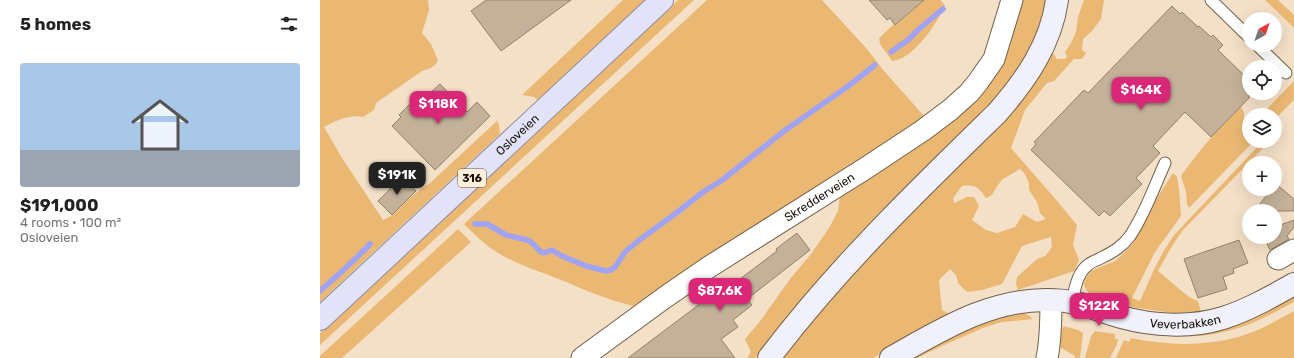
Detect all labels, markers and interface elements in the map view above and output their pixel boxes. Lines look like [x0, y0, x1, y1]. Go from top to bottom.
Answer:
north arrow [1242, 12, 1282, 52]
map controls [1242, 12, 1282, 244]
icon: filters [278, 13, 300, 35]
text: 5 homes [20, 14, 91, 34]
button: locate [1242, 60, 1282, 100]
pin: $164K [1113, 77, 1169, 111]
text: $164K [1120, 82, 1162, 97]
icon: home [124, 89, 196, 161]
pin: $118K [410, 91, 466, 125]
text: $118K [418, 96, 458, 111]
button: layers [1242, 108, 1282, 148]
street label: Osloveien [493, 111, 542, 158]
button: + [1242, 156, 1282, 196]
pin: $191K [369, 162, 425, 196]
text: $191K [378, 167, 416, 182]
road number: 316 [458, 169, 486, 187]
street label: Skredderveien [782, 170, 857, 225]
text: $191,000 [20, 195, 98, 215]
button: − [1242, 204, 1282, 244]
text: 4 rooms · 100 m² [20, 215, 121, 230]
text: Osloveien [20, 230, 78, 245]
pin: $87.6K [687, 278, 753, 312]
text: $87.6K [698, 283, 742, 298]
pin: $122K [1071, 293, 1127, 327]
text: $122K [1079, 298, 1119, 313]
street label: Veverbakken [1149, 312, 1222, 332]

